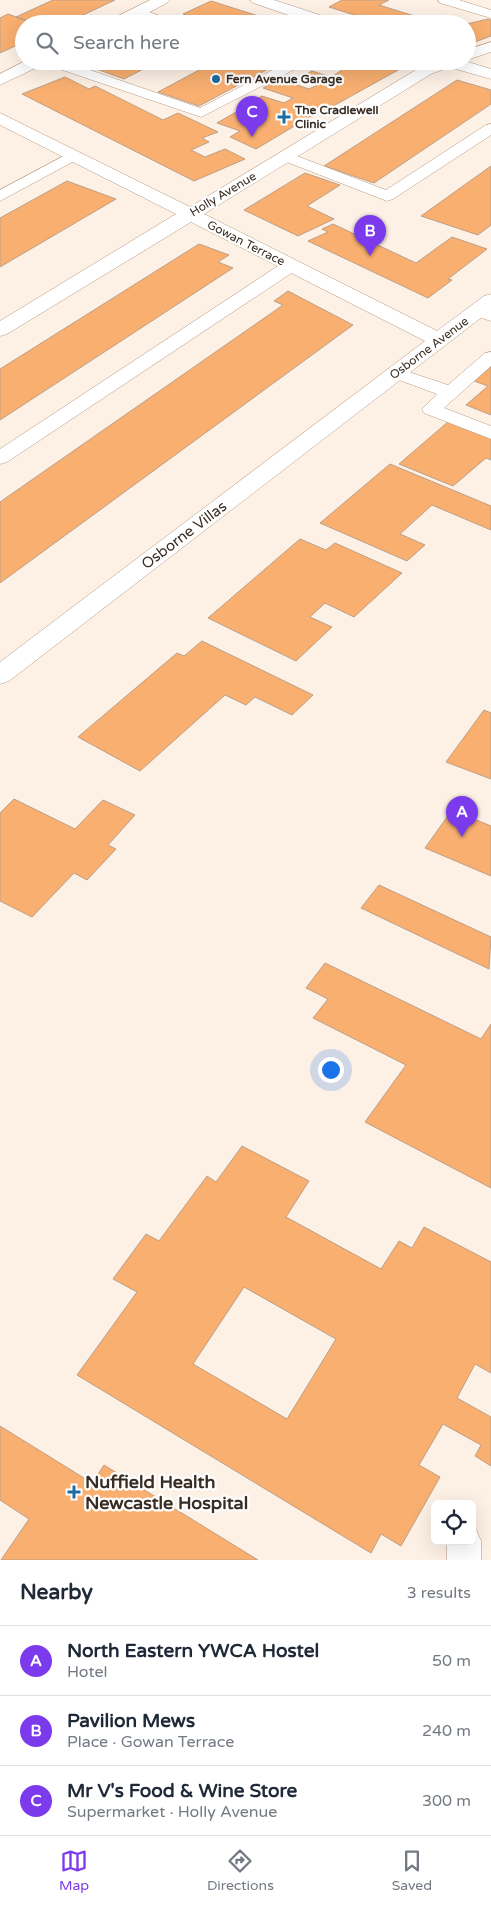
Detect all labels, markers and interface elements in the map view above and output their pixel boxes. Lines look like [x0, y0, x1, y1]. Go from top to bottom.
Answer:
search box [15, 15, 476, 70]
icon: search [33, 29, 61, 57]
text: Search here [73, 32, 180, 54]
place label: Fern Avenue Garage [226, 72, 342, 87]
marker: Fern Avenue Garage [210, 73, 222, 85]
pin: C [236, 96, 268, 137]
place label: The Cradlewell Clinic [294, 103, 379, 131]
marker: The Cradlewell Clinic [277, 110, 291, 124]
street label: Holly Avenue [187, 169, 259, 219]
pin: B [354, 215, 386, 256]
street label: Gowan Terrace [205, 217, 287, 269]
street label: Osborne Avenue [387, 314, 471, 382]
street label: Osborne Villas [138, 497, 230, 573]
pin: A [446, 796, 478, 837]
your location [318, 1057, 344, 1083]
place label: Nuffield Health Newcastle Hospital [85, 1471, 248, 1514]
marker: Nuffield Health Newcastle Hospital [67, 1485, 81, 1499]
map controls [431, 1500, 476, 1545]
button: locate [431, 1500, 476, 1545]
text: Nearby [20, 1580, 93, 1605]
text: 3 results [407, 1583, 471, 1603]
text: North Eastern YWCA Hostel [67, 1640, 319, 1662]
text: A [30, 1651, 42, 1671]
text: 50 m [432, 1651, 471, 1671]
text: Hotel [67, 1662, 108, 1682]
text: Pavilion Mews [67, 1710, 195, 1732]
text: B [30, 1721, 42, 1741]
text: 240 m [422, 1721, 471, 1741]
text: Place · Gowan Terrace [67, 1732, 234, 1752]
text: Mr V's Food & Wine Store [67, 1780, 297, 1802]
text: C [30, 1791, 42, 1811]
text: 300 m [422, 1791, 471, 1811]
text: Supermarket · Holly Avenue [67, 1802, 277, 1822]
tab: Map [59, 1847, 89, 1894]
tab: Directions [207, 1847, 274, 1894]
tab: Saved [392, 1847, 432, 1894]

